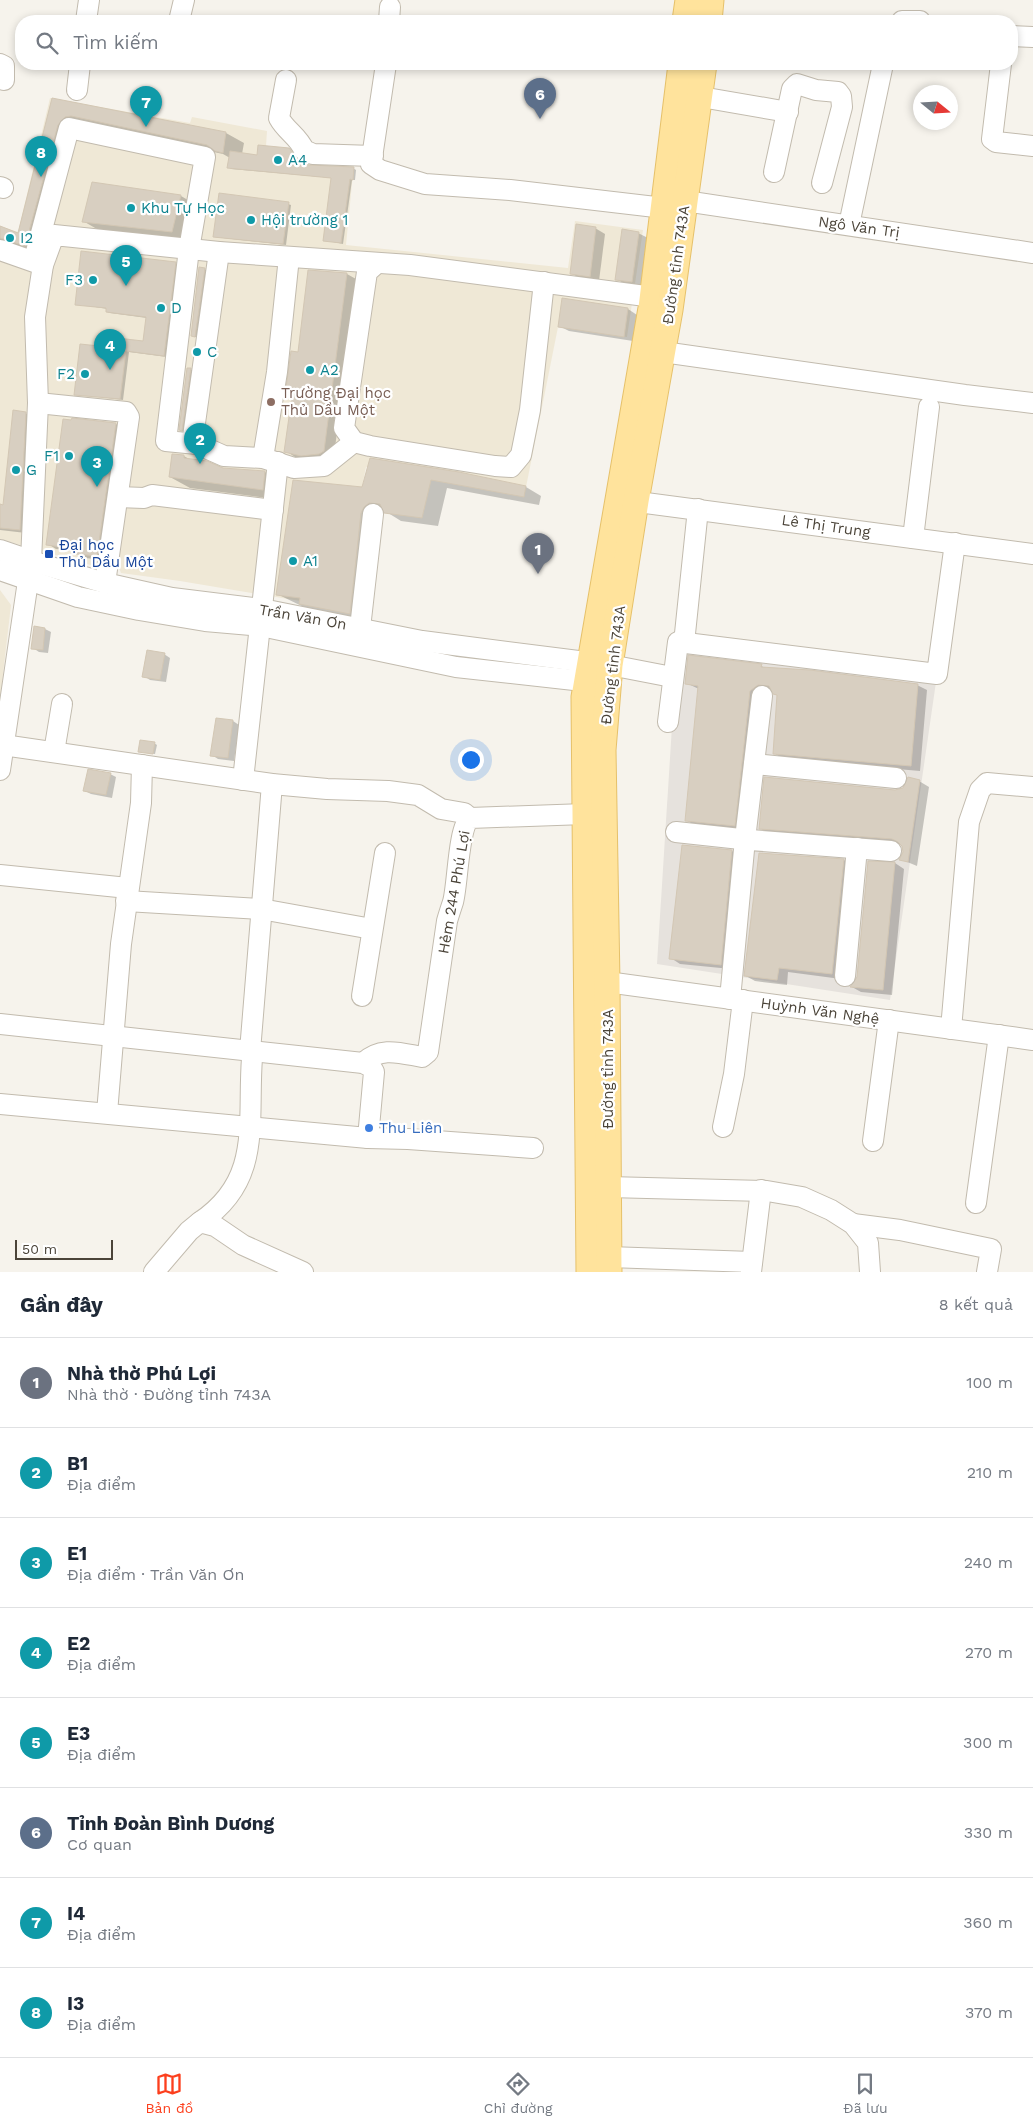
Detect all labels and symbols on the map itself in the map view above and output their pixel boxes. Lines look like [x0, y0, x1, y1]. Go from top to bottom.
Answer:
pin: 6 [524, 78, 556, 119]
north arrow [913, 85, 958, 130]
pin: 7 [130, 86, 162, 127]
pin: 8 [25, 136, 57, 177]
place label: A4 [288, 151, 307, 169]
marker: A4 [272, 154, 284, 166]
place label: Khu Tự Học [141, 199, 225, 217]
marker: Khu Tự Học [125, 202, 137, 214]
street label: Đường tỉnh 743A [659, 204, 693, 326]
place label: Hội trường 1 [261, 211, 348, 229]
street label: Ngô Văn Trị [817, 212, 901, 242]
marker: Hội trường 1 [245, 214, 257, 226]
place label: I2 [20, 229, 33, 247]
marker: I2 [4, 232, 16, 244]
pin: 5 [110, 245, 142, 286]
place label: F3 [65, 271, 83, 289]
marker: F3 [87, 274, 99, 286]
place label: D [171, 299, 182, 317]
marker: D [155, 302, 167, 314]
pin: 4 [94, 329, 126, 370]
place label: C [207, 343, 217, 361]
marker: C [191, 346, 203, 358]
place label: A2 [320, 361, 339, 379]
marker: A2 [304, 364, 316, 376]
place label: F2 [57, 365, 75, 383]
marker: F2 [79, 368, 91, 380]
place label: Trường Đại học Thủ Dầu Một [281, 384, 391, 419]
marker: Trường Đại học Thủ Dầu Một [265, 396, 277, 408]
pin: 2 [184, 423, 216, 464]
pin: 3 [81, 446, 113, 487]
place label: F1 [44, 447, 59, 465]
marker: F1 [63, 450, 75, 462]
place label: G [26, 461, 37, 479]
marker: G [10, 464, 22, 476]
street label: Lê Thị Trung [780, 511, 872, 541]
pin: 1 [522, 533, 554, 574]
place label: Đại học Thủ Dầu Một [59, 536, 154, 571]
marker: Đại học Thủ Dầu Một [43, 548, 55, 560]
place label: A1 [303, 552, 318, 570]
marker: A1 [287, 555, 299, 567]
street label: Trần Văn Ơn [258, 600, 348, 634]
street label: Đường tỉnh 743A [597, 604, 629, 726]
your location [458, 747, 484, 773]
street label: Hẻm 244 Phú Lợi [434, 829, 474, 955]
street label: Huỳnh Văn Nghệ [760, 994, 880, 1028]
street label: Đường tỉnh 743A [599, 1009, 617, 1129]
place label: Thu Liên [379, 1119, 442, 1137]
marker: Thu Liên [363, 1122, 375, 1134]
scale bar [15, 1237, 112, 1260]

